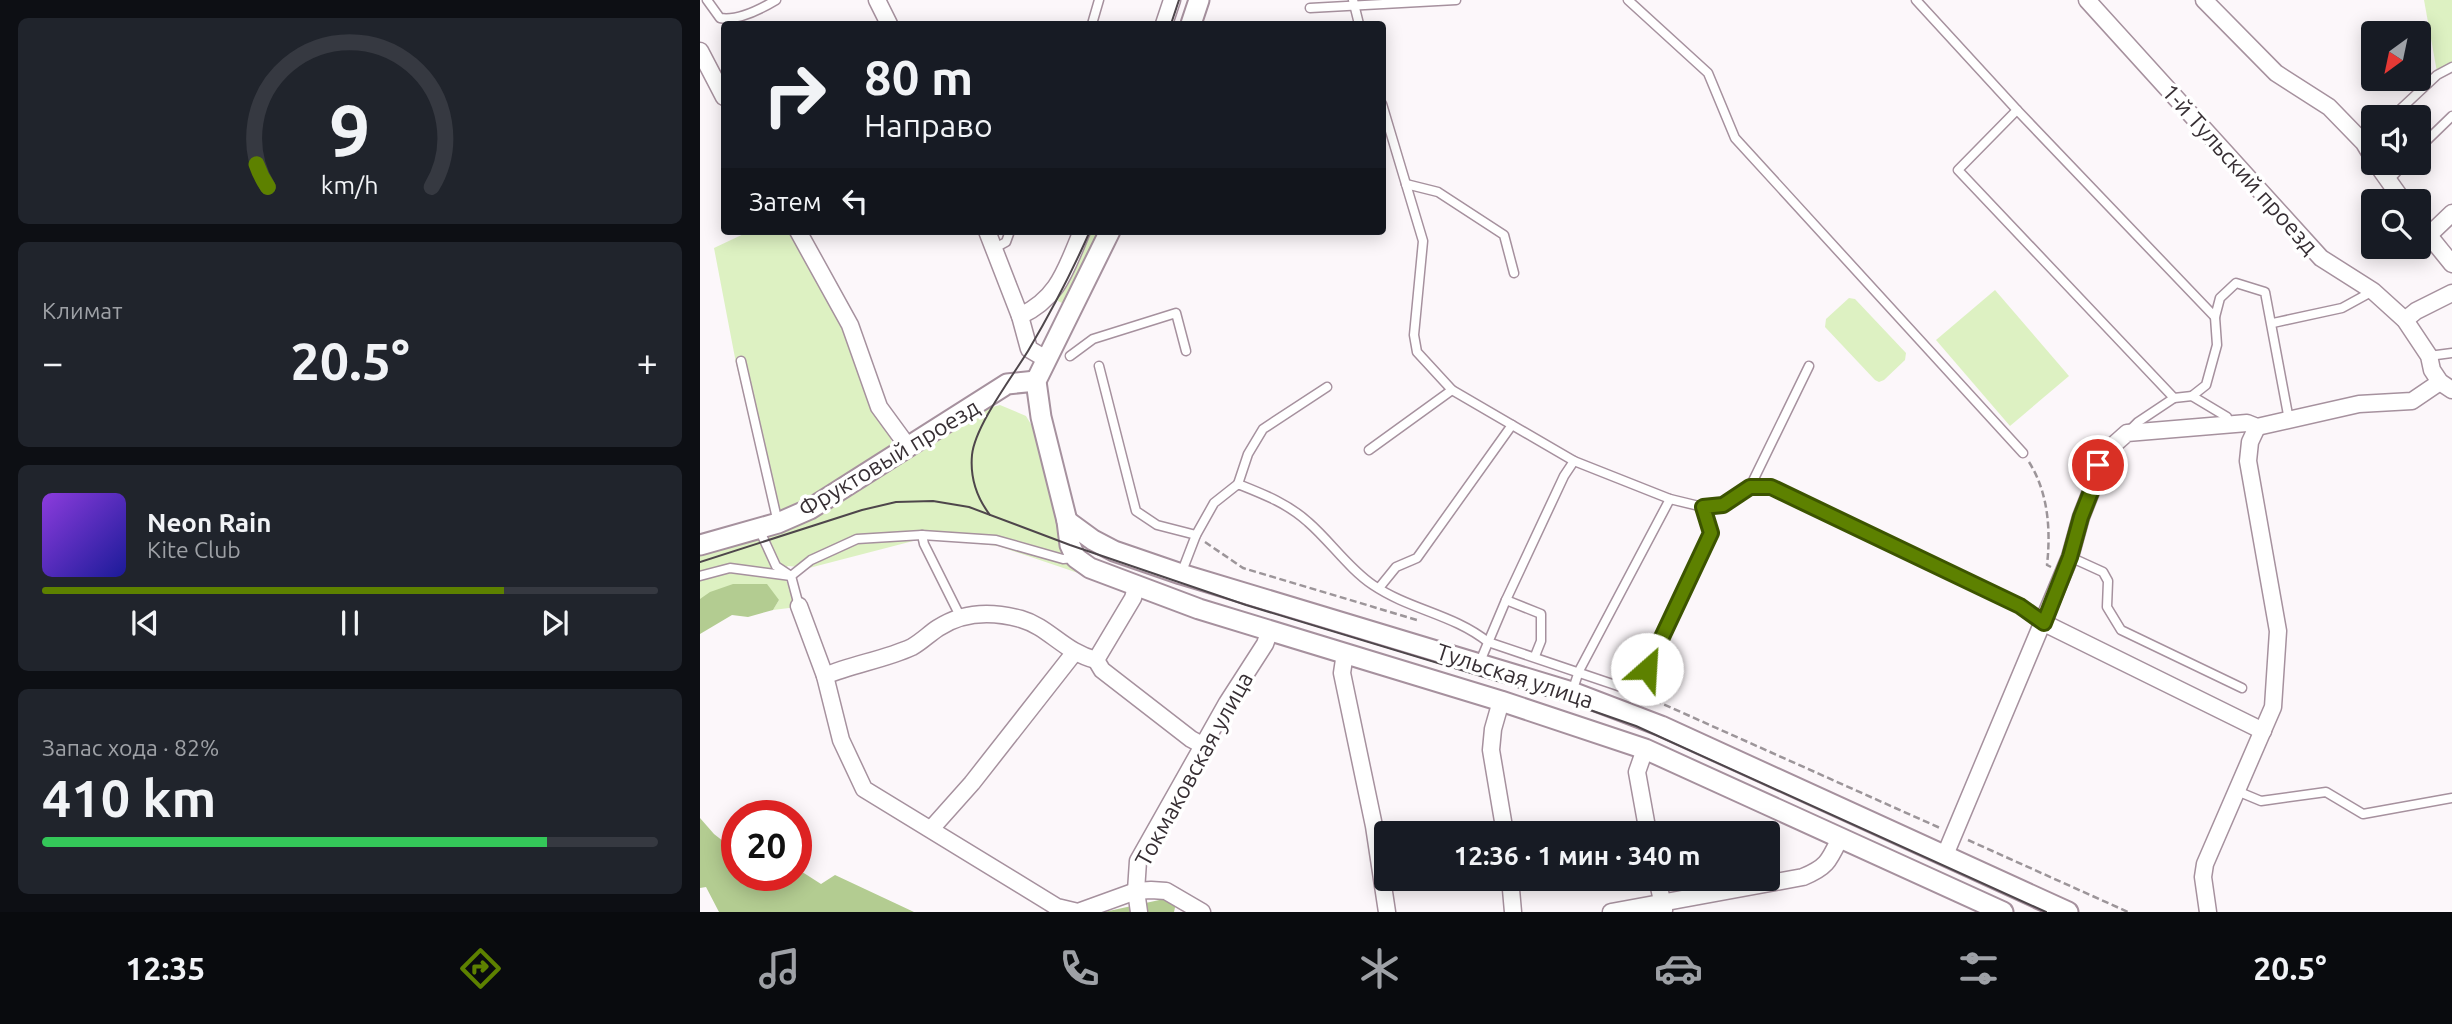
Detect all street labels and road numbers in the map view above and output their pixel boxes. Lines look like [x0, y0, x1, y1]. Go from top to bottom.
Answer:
street label: 1-й Тульский проезд [2158, 79, 2323, 259]
street label: Фруктовый проезд [794, 394, 983, 521]
street label: Тульская улица [1434, 638, 1597, 713]
street label: Токмаковская улица [1130, 667, 1257, 870]

